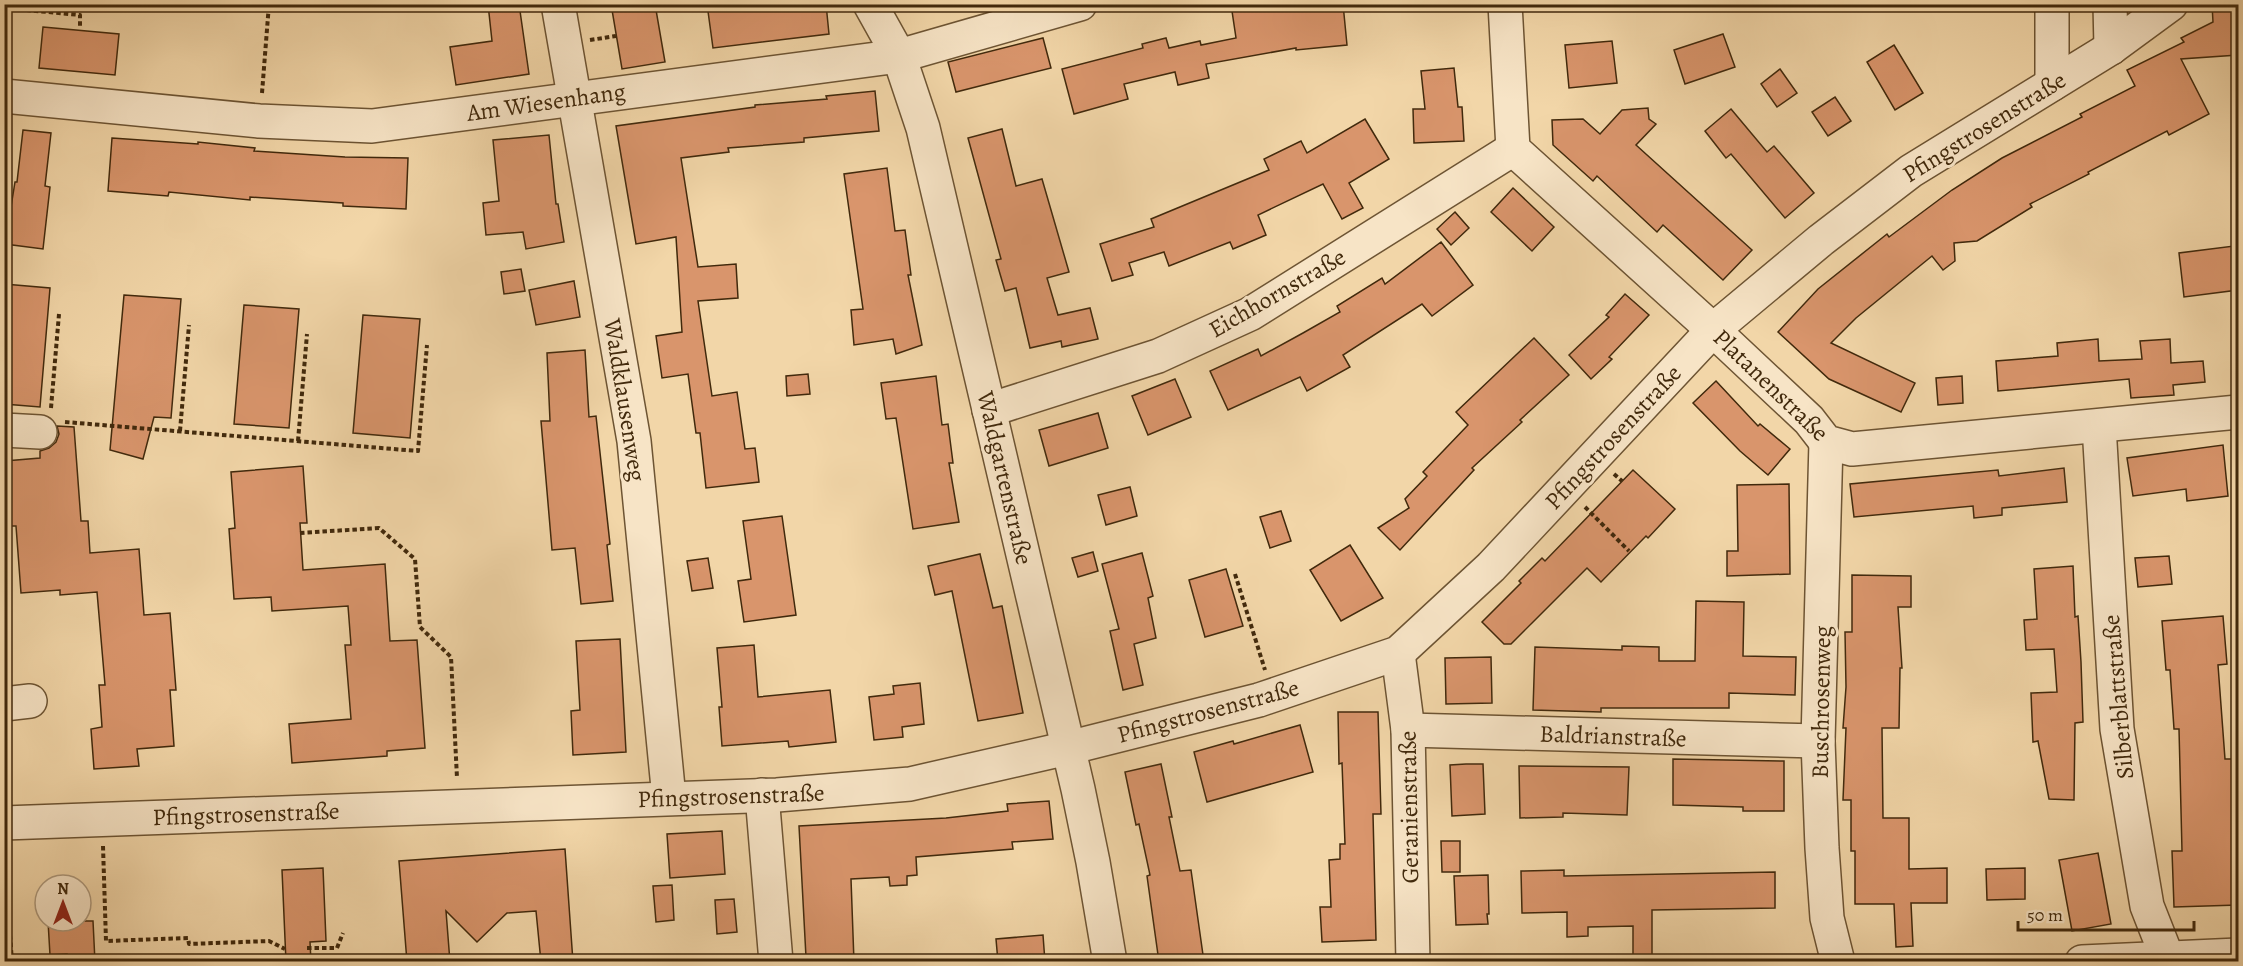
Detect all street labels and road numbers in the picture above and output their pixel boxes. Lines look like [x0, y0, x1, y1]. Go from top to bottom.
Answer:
street label: Pfingstrosenstraße [1896, 64, 2072, 190]
street label: Am Wiesenhang [464, 75, 627, 129]
street label: Eichhornstraße [1203, 241, 1351, 345]
street label: Waldklausenweg [596, 315, 654, 484]
street label: Platanenstraße [1706, 322, 1836, 448]
street label: Pfingstrosenstraße [1537, 358, 1689, 516]
street label: Waldgartenstraße [969, 387, 1040, 568]
street label: Silberblattstraße [2095, 613, 2141, 781]
street label: Buschrosenweg [1804, 625, 1838, 779]
street label: Pfingstrosenstraße [1113, 671, 1303, 751]
street label: Baldrianstraße [1539, 717, 1687, 755]
street label: Geranienstraße [1392, 730, 1426, 884]
street label: Pfingstrosenstraße [637, 777, 825, 815]
street label: Pfingstrosenstraße [152, 795, 340, 833]

